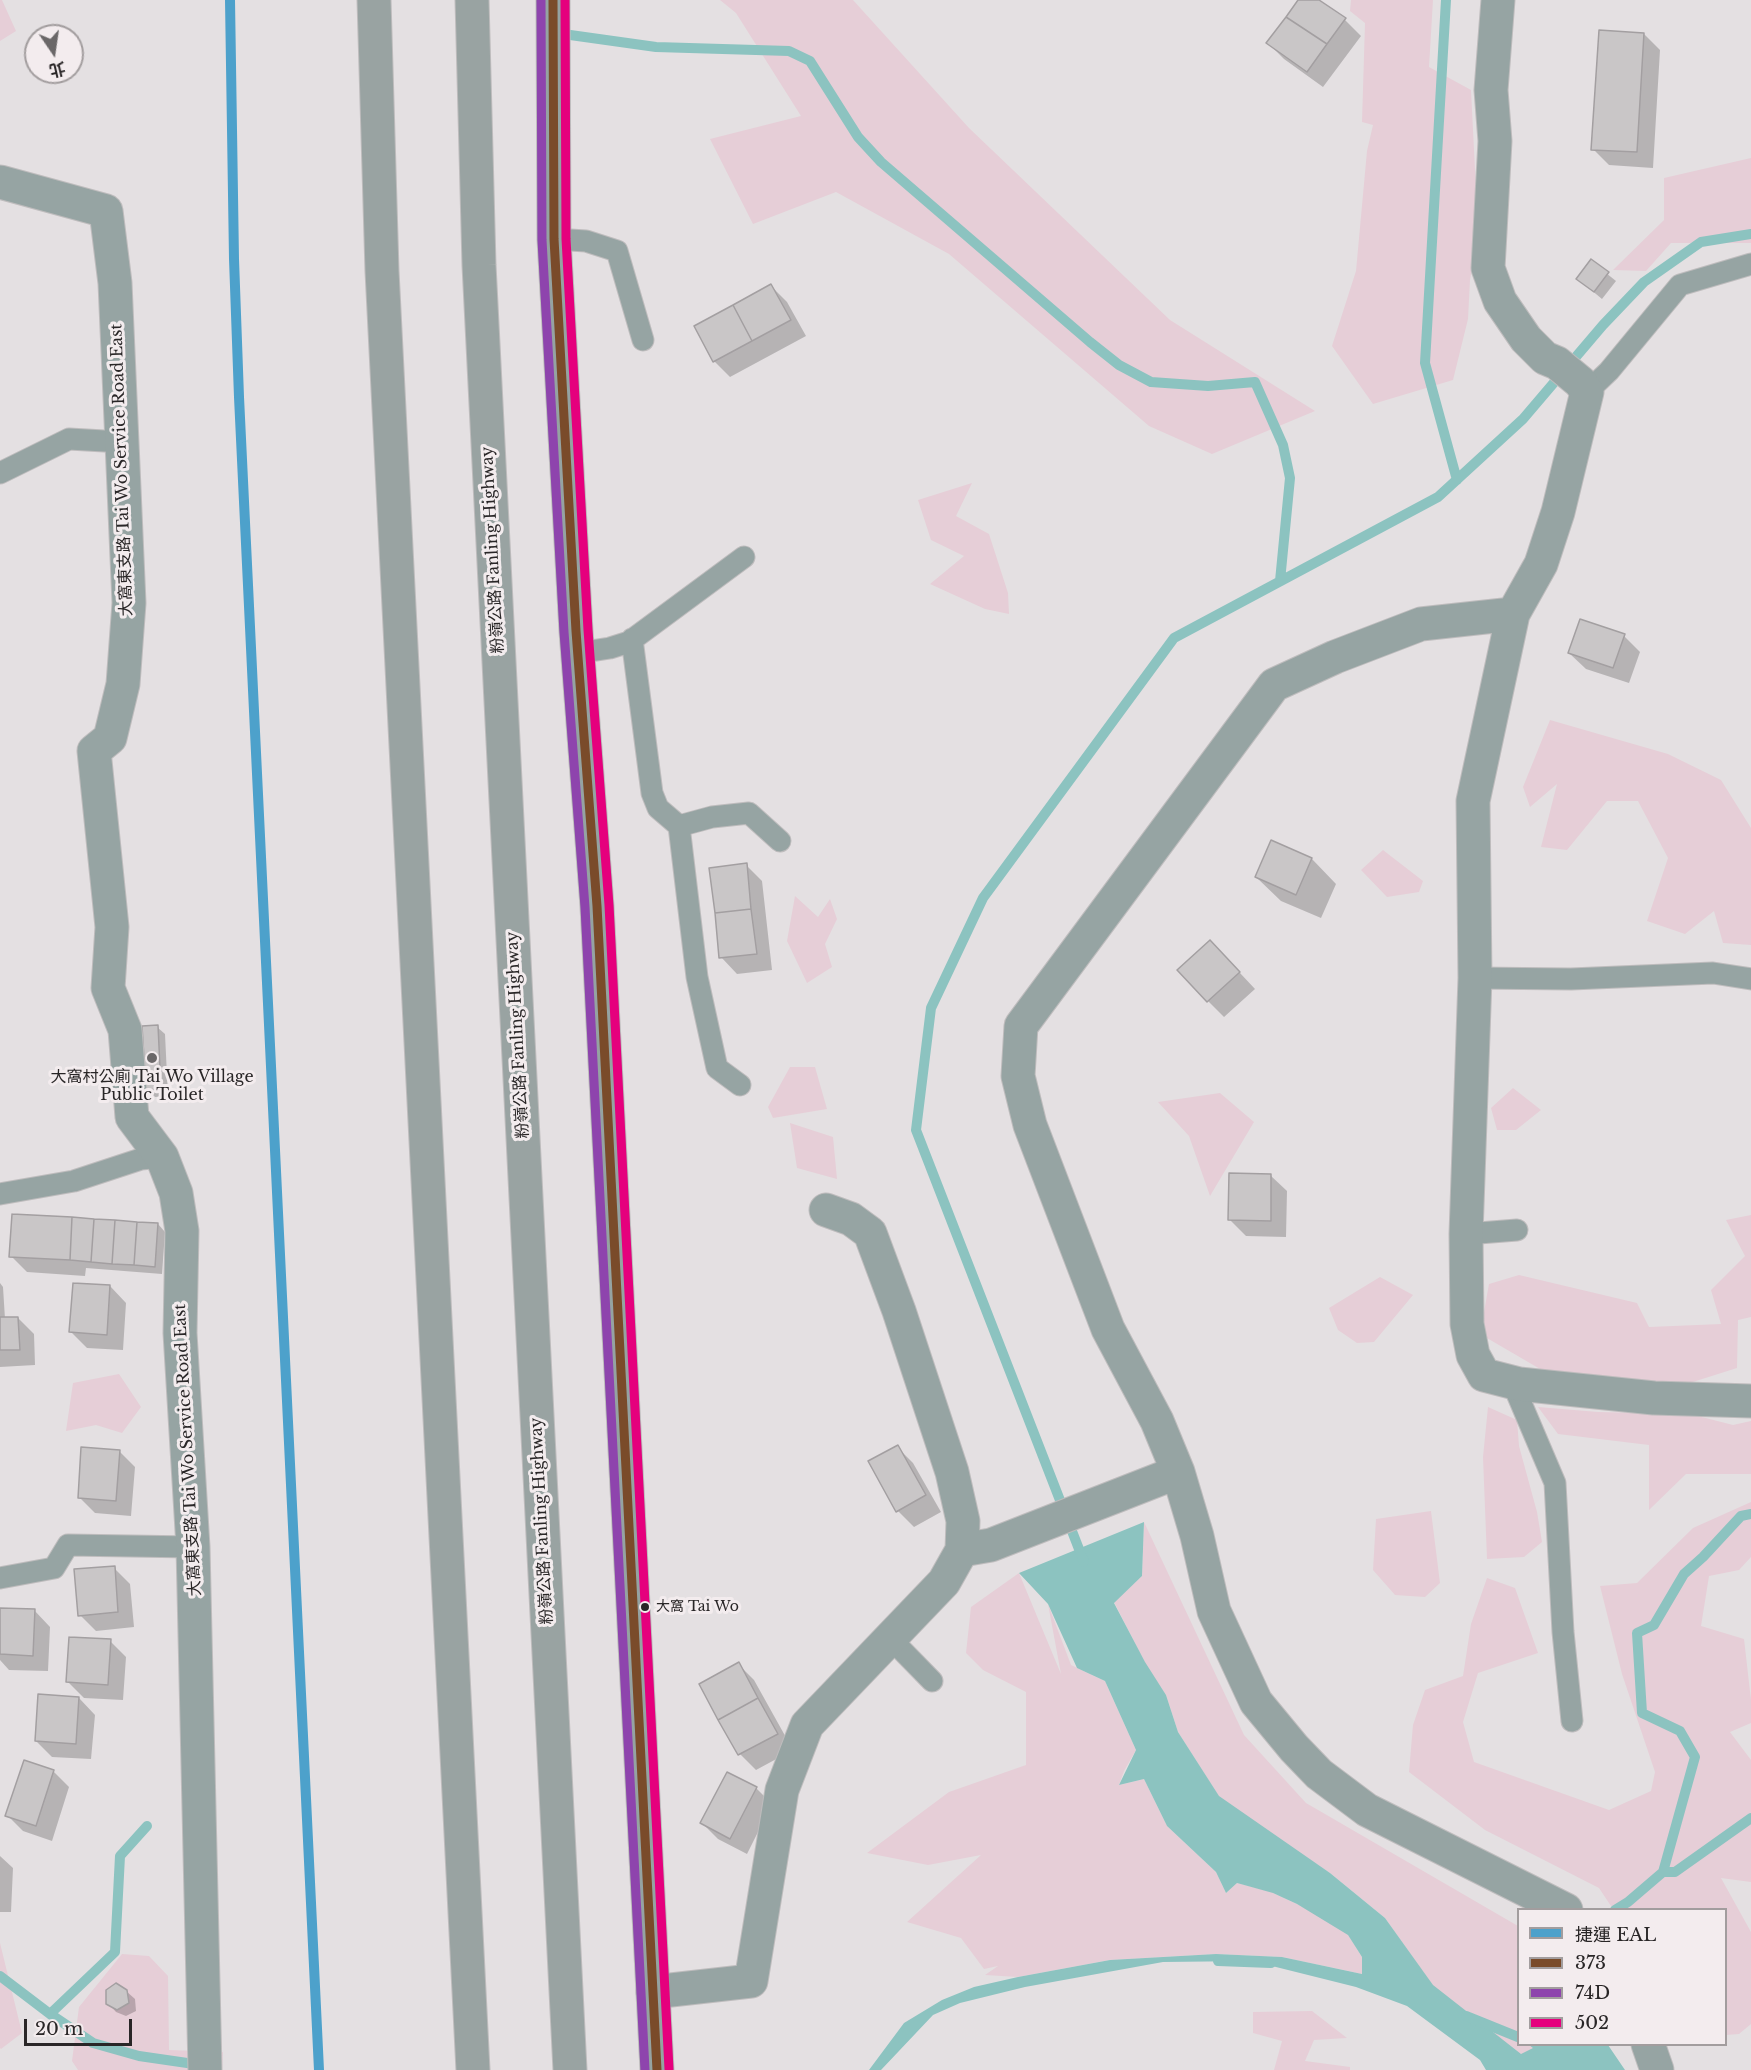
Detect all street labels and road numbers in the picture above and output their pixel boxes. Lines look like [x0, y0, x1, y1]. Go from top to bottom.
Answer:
street label: 大窩東支路 Tai Wo Service Road East [107, 323, 137, 617]
street label: 粉嶺公路 Fanling Highway [478, 446, 508, 654]
street label: 粉嶺公路 Fanling Highway [503, 931, 533, 1139]
street label: 大窩東支路 Tai Wo Service Road East [171, 1303, 205, 1597]
street label: 粉嶺公路 Fanling Highway [527, 1417, 557, 1625]

